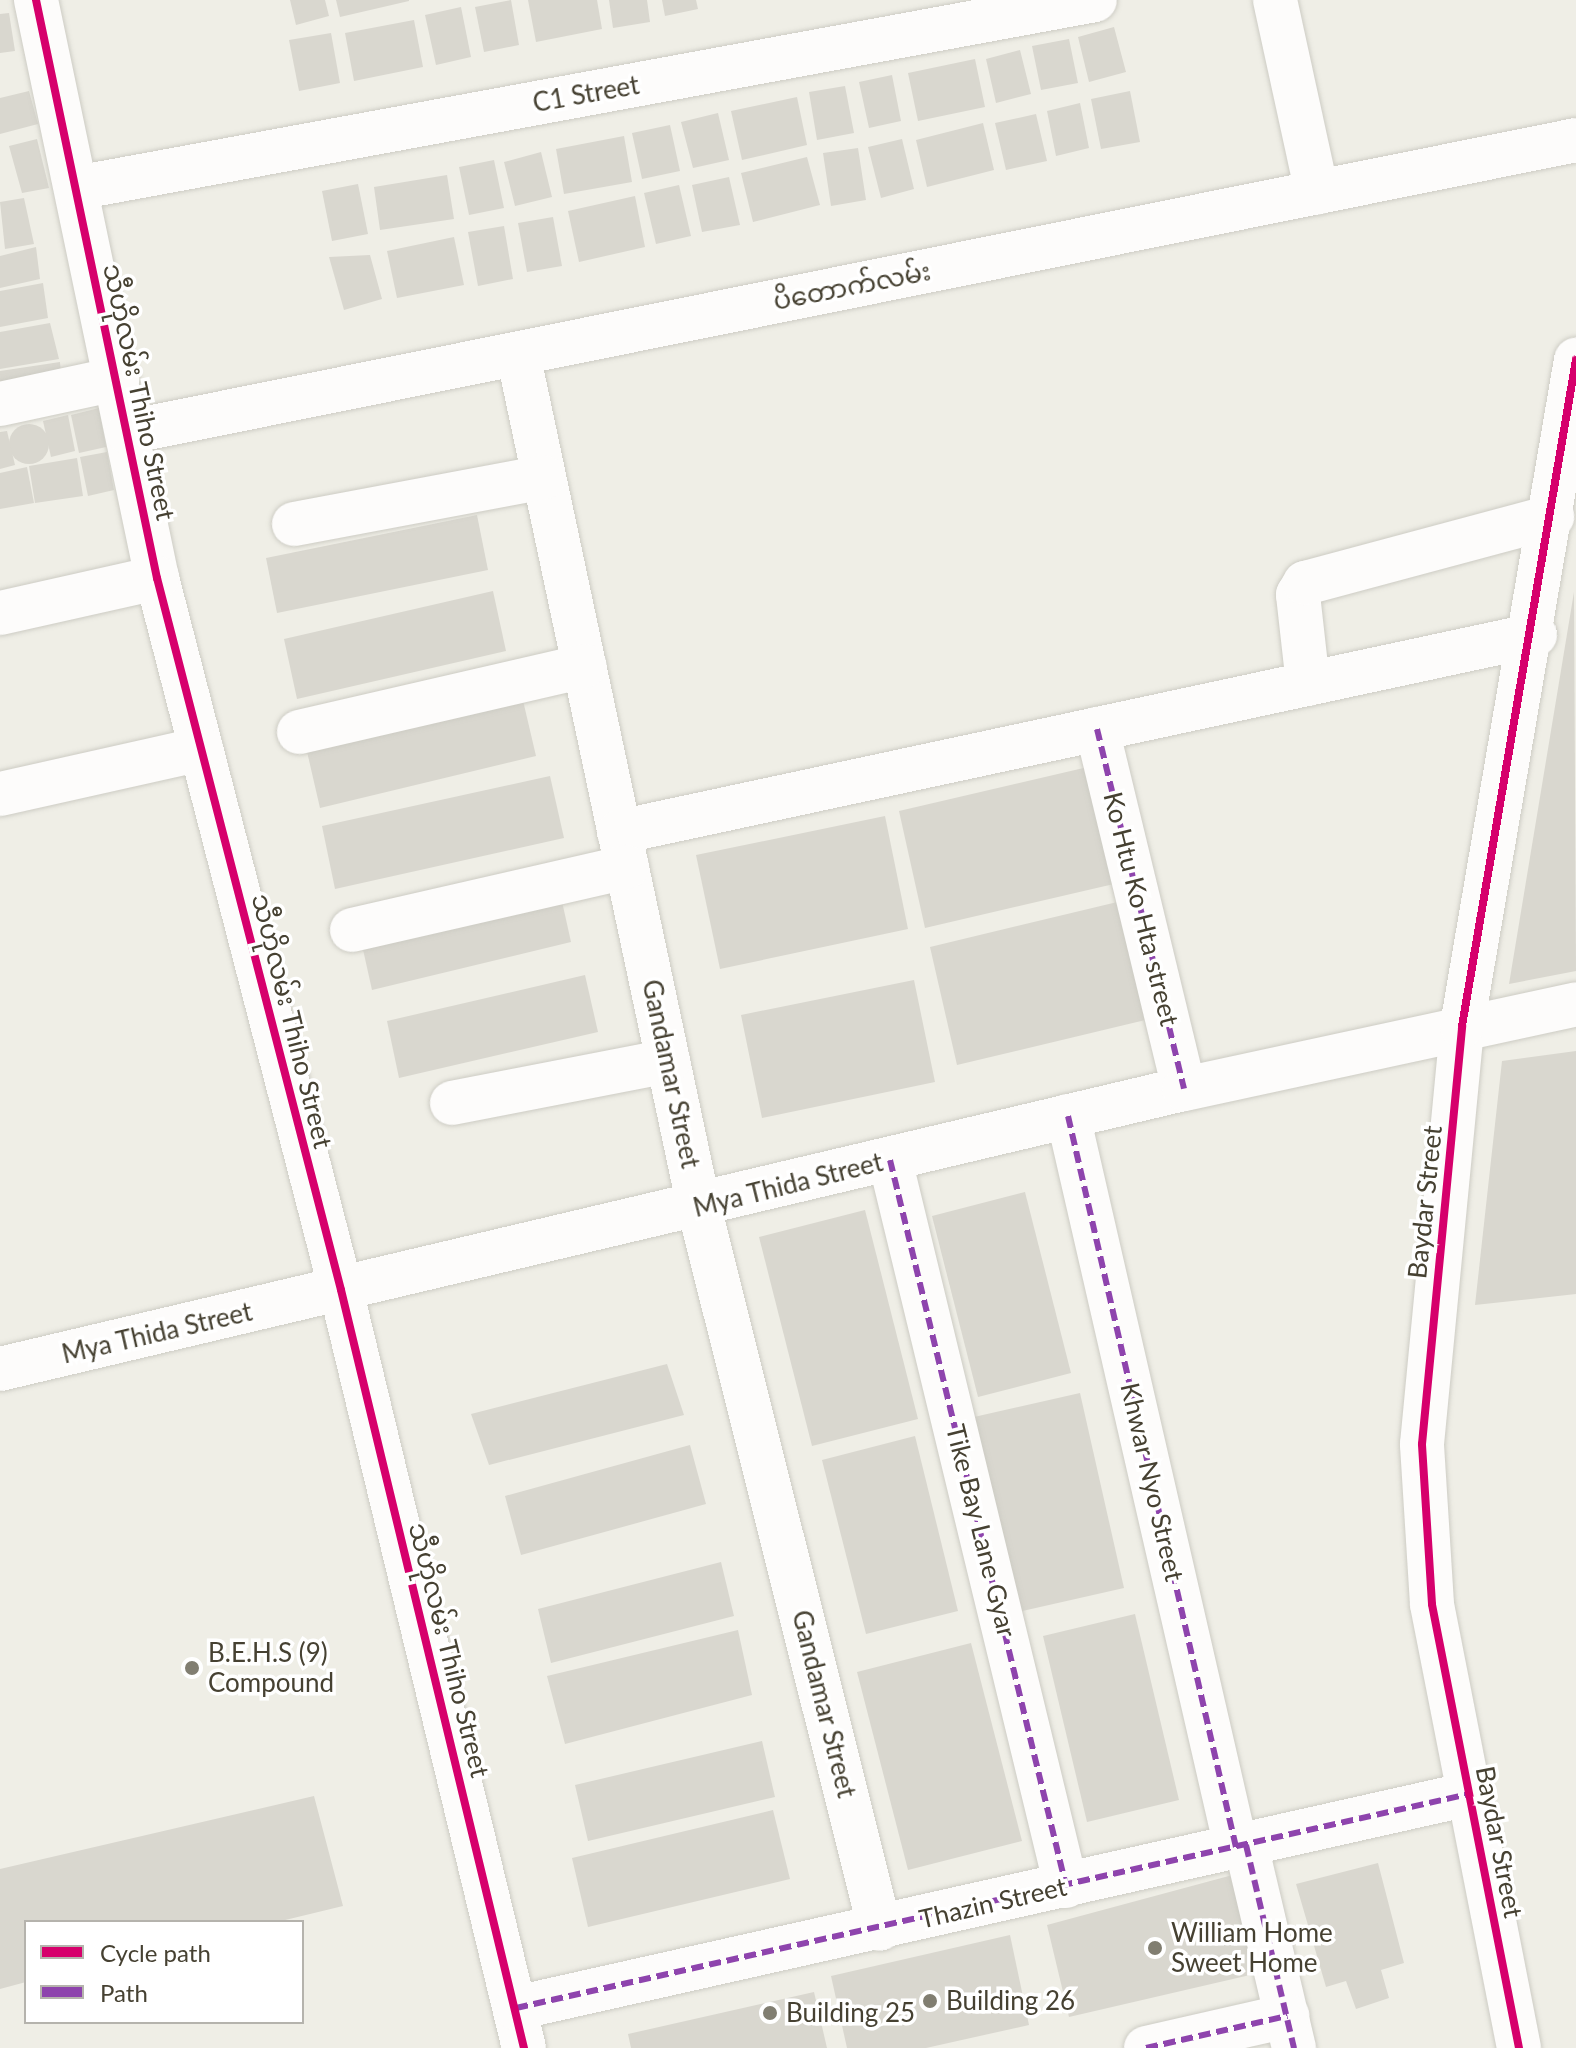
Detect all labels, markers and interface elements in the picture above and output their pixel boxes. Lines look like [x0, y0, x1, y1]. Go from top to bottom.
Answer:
street label: C1 Street [530, 69, 642, 119]
street label: ပိတောက်လမ်း [771, 255, 933, 317]
street label: သီဟိုလမ်း Thiho Street [97, 261, 181, 523]
street label: Ko Htu Ko Hta street [1097, 789, 1185, 1029]
street label: သီဟိုလမ်း Thiho Street [245, 890, 339, 1152]
street label: Gandamar Street [636, 977, 706, 1171]
street label: Baydar Street [1401, 1124, 1449, 1280]
street label: Mya Thida Street [690, 1146, 886, 1224]
street label: Mya Thida Street [58, 1296, 256, 1370]
street label: Khwar Nyo Street [1114, 1379, 1190, 1585]
street label: Tike Bay Lane Gyar [939, 1421, 1023, 1641]
street label: သီဟိုလမ်း Thiho Street [402, 1519, 496, 1781]
street label: Gandamar Street [786, 1607, 862, 1801]
place label: B.E.H.S (9) Compound [208, 1637, 334, 1698]
marker: B.E.H.S (9) Compound [183, 1659, 201, 1677]
street label: Baydar Street [1469, 1763, 1529, 1921]
street label: Thazin Street [916, 1871, 1070, 1935]
place label: William Home Sweet Home [1171, 1917, 1333, 1978]
legend [24, 1920, 304, 2024]
text: Cycle path [100, 1938, 211, 1967]
marker: William Home Sweet Home [1146, 1939, 1164, 1957]
text: Path [100, 1978, 148, 2007]
place label: Building 26 [946, 1985, 1075, 2017]
marker: Building 26 [921, 1992, 939, 2010]
place label: Building 25 [786, 1997, 915, 2029]
marker: Building 25 [761, 2004, 779, 2022]

